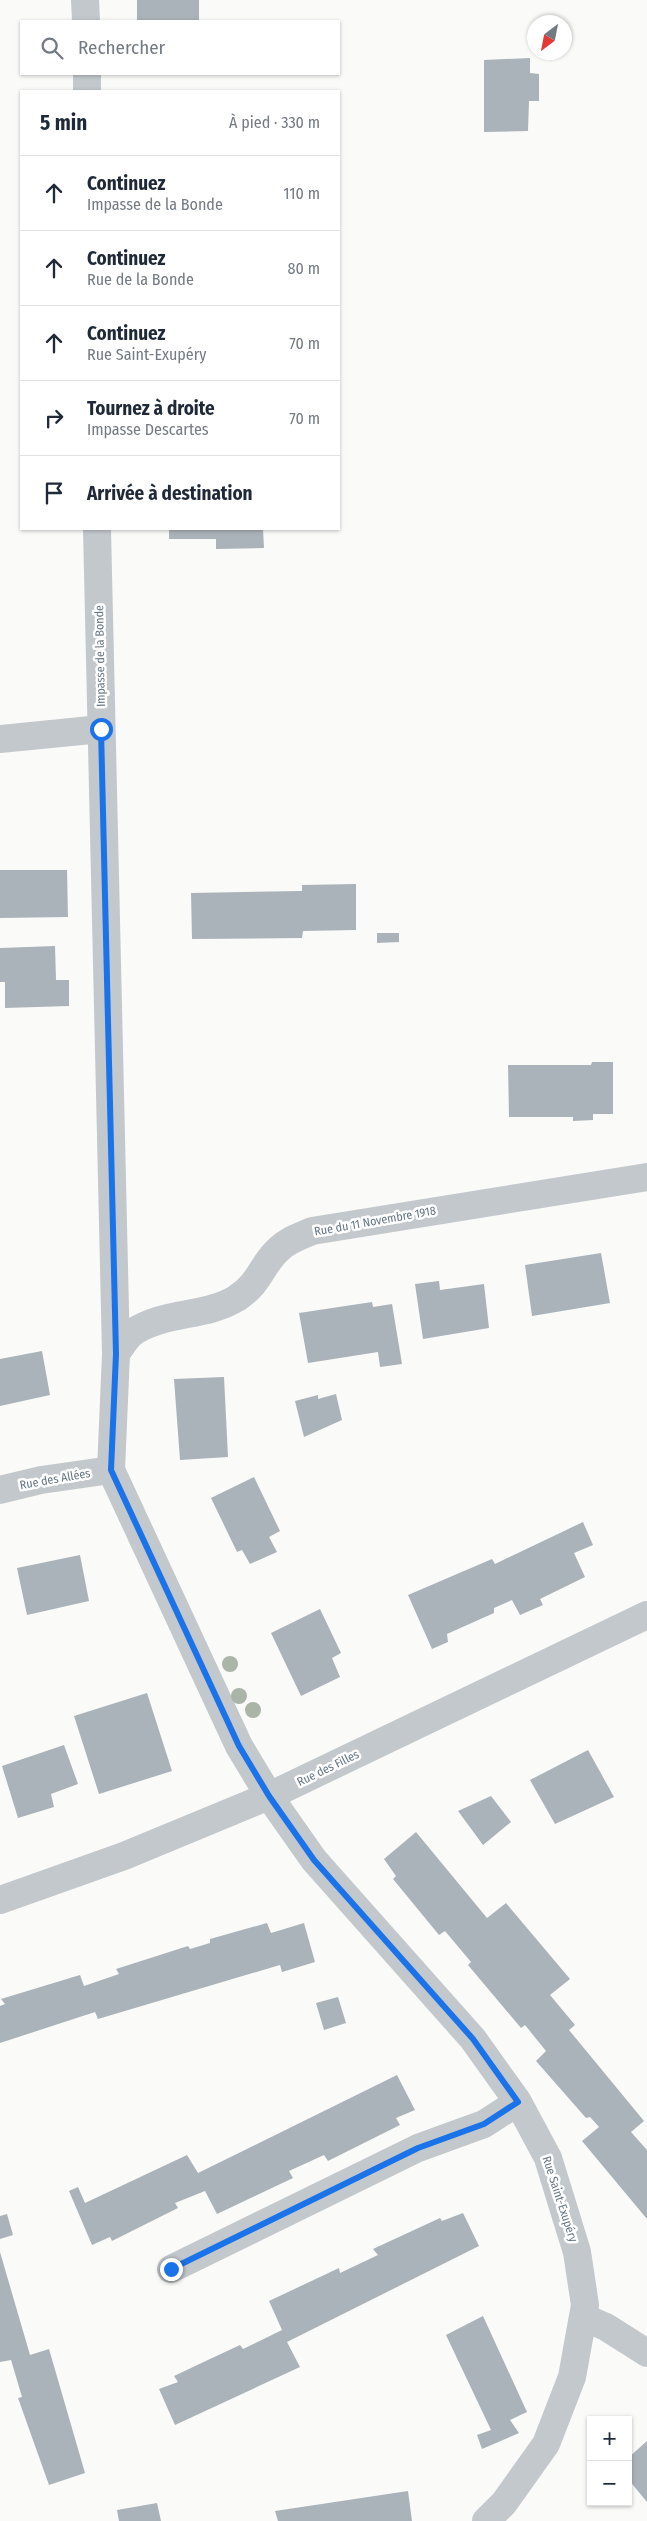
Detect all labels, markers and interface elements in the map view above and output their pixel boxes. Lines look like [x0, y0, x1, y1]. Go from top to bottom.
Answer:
north arrow [527, 15, 572, 60]
search box [20, 20, 340, 75]
icon: search [38, 34, 66, 62]
text: Rechercher [78, 36, 165, 59]
text: 5 min [40, 110, 87, 136]
text: À pied · 330 m [229, 113, 320, 132]
text: Continuez [87, 172, 166, 195]
icon: ahead [40, 179, 68, 207]
text: 110 m [283, 184, 320, 203]
text: Impasse de la Bonde [87, 195, 223, 214]
text: Continuez [87, 247, 166, 270]
icon: ahead [40, 254, 68, 282]
text: 80 m [288, 259, 320, 278]
text: Rue de la Bonde [87, 270, 194, 289]
text: Continuez [87, 322, 166, 345]
icon: ahead [40, 329, 68, 357]
text: 70 m [289, 334, 320, 353]
text: Rue Saint-Exupéry [87, 345, 206, 364]
text: Tournez à droite [87, 397, 215, 420]
icon: right [40, 404, 68, 432]
text: 70 m [289, 409, 320, 428]
text: Impasse Descartes [87, 420, 209, 439]
icon: arrive [40, 479, 68, 507]
text: Arrivée à destination [87, 482, 253, 505]
street label: Impasse de la Bonde [92, 605, 108, 707]
route start [90, 718, 113, 741]
street label: Rue du 11 Novembre 1918 [313, 1203, 437, 1239]
street label: Rue des Allées [19, 1466, 91, 1492]
street label: Rue des Filles [295, 1747, 361, 1789]
street label: Rue Saint-Exupéry [540, 2154, 581, 2244]
route end [160, 2258, 183, 2281]
map controls [587, 2416, 632, 2506]
button: + [587, 2416, 632, 2461]
button: − [587, 2461, 632, 2506]

